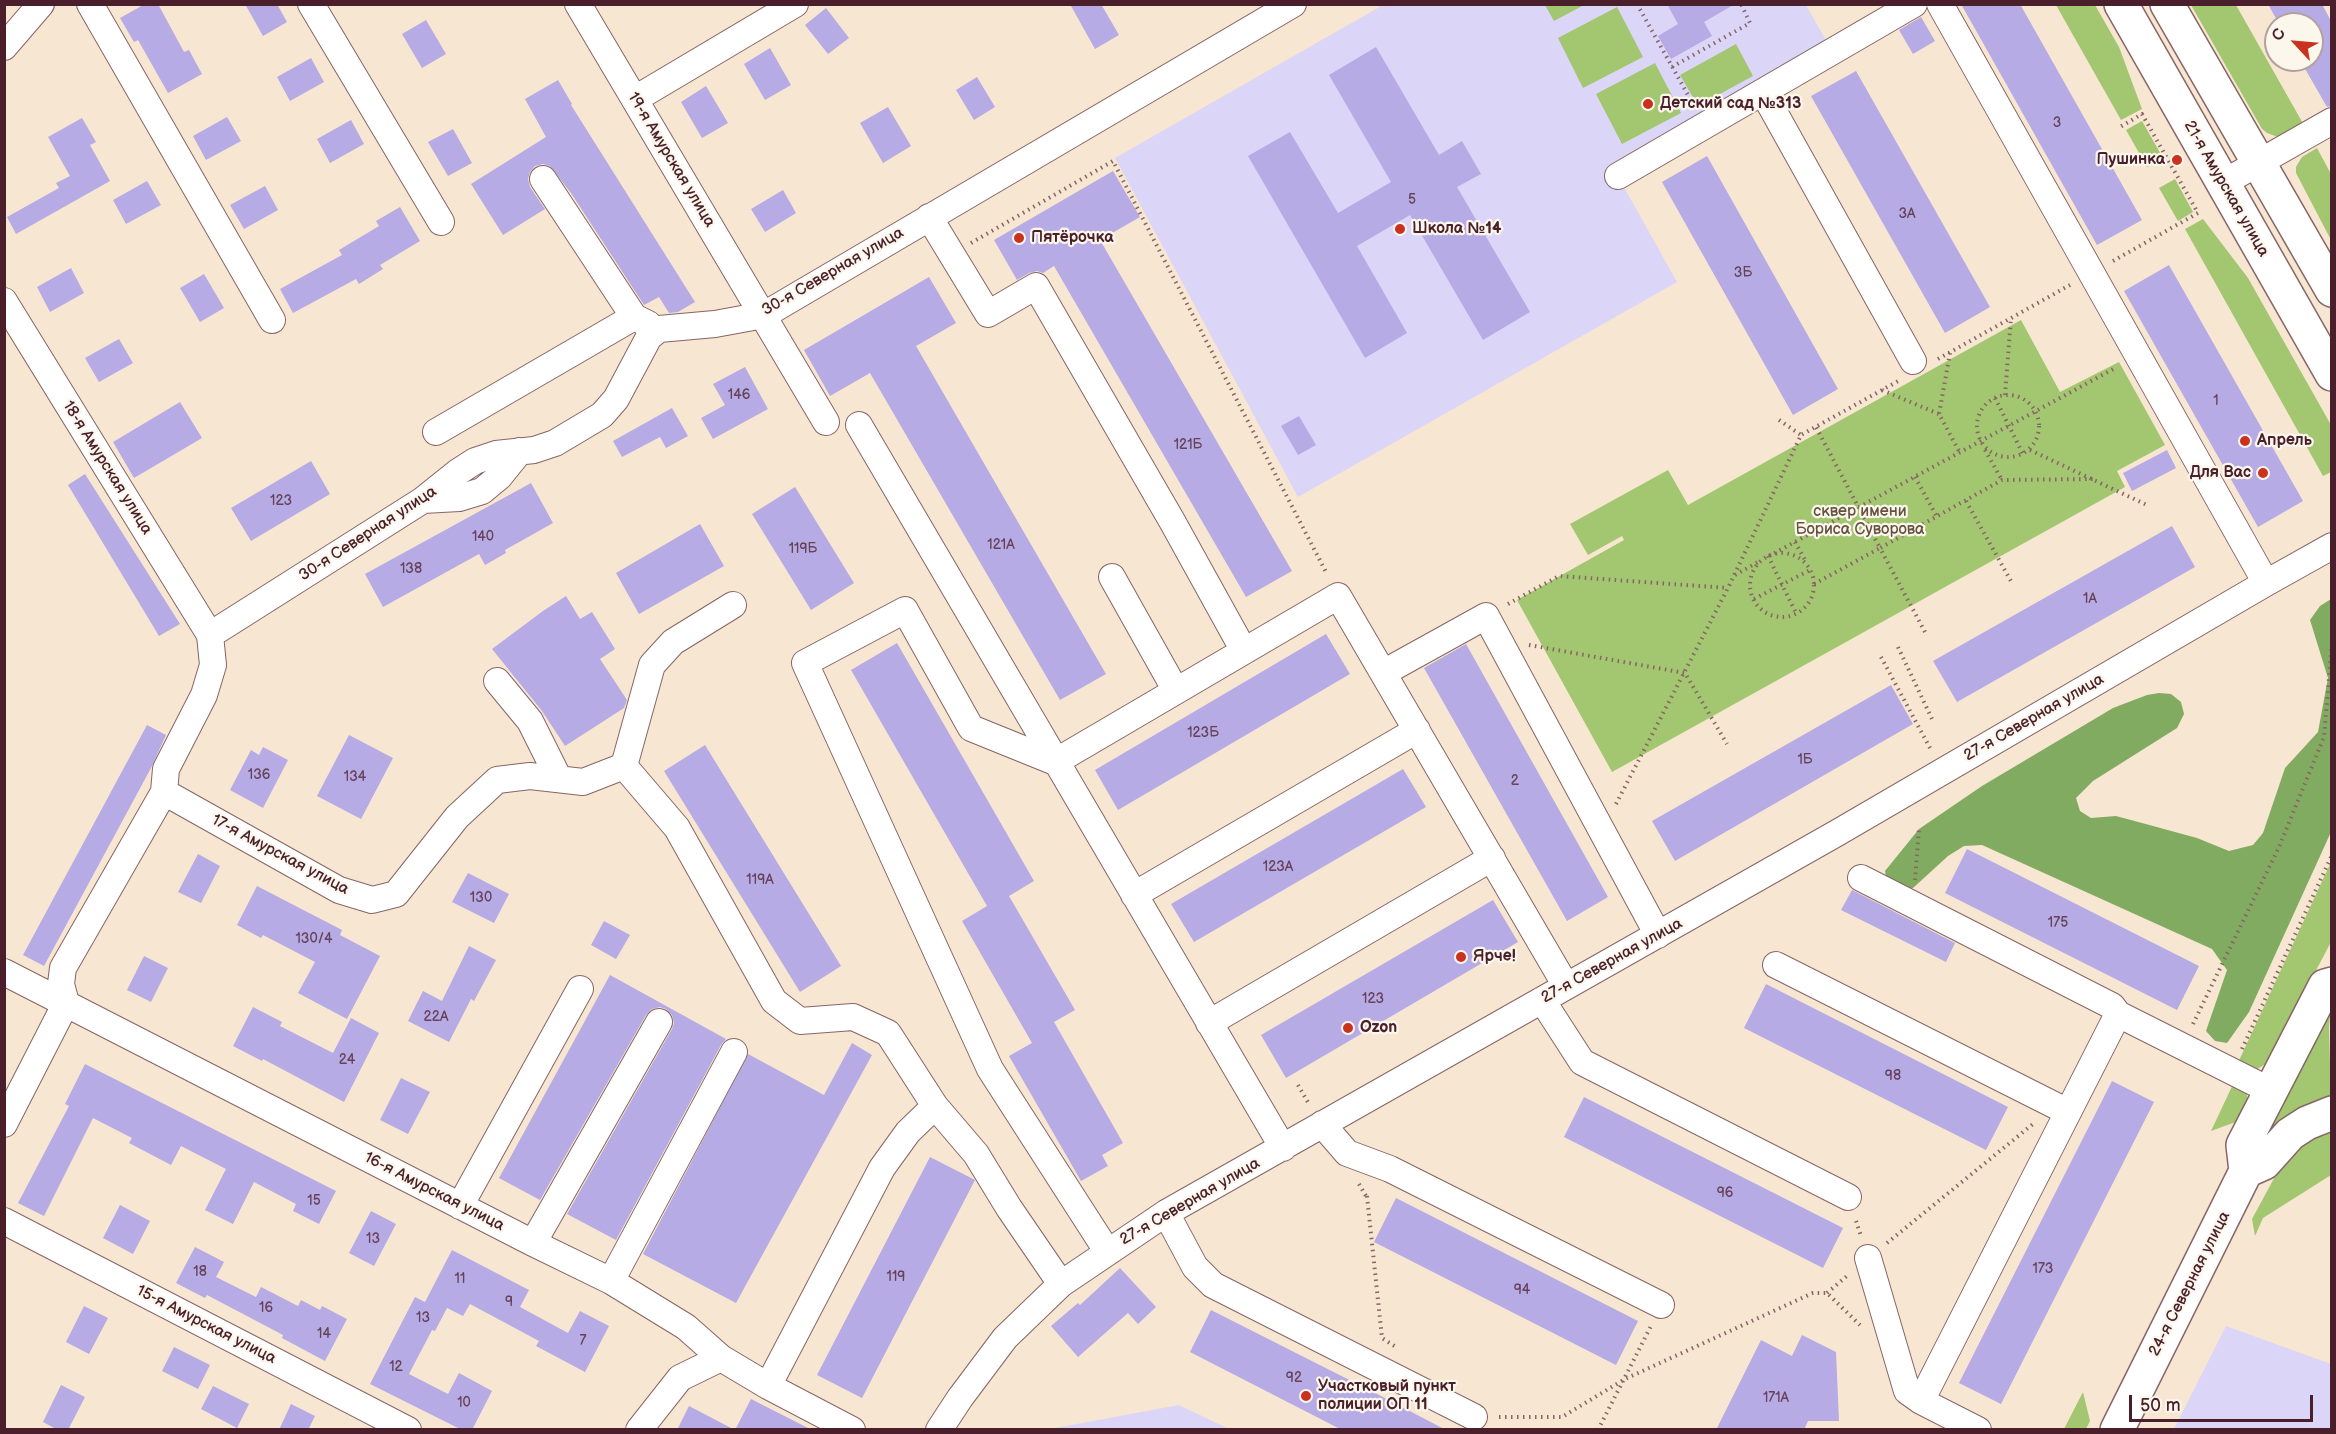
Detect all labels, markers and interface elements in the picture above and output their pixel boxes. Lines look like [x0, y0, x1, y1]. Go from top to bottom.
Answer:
north arrow [2264, 12, 2324, 72]
text: С [2268, 26, 2290, 44]
street label: 19-я Амурская улица [623, 89, 719, 231]
place label: Детский сад №313 [1660, 94, 1801, 114]
marker: Детский сад №313 [1641, 97, 1655, 111]
house number: 3 [2053, 115, 2061, 131]
street label: 21-я Амурская улица [2179, 117, 2273, 261]
place label: Пушинка [2096, 150, 2165, 170]
marker: Пушинка [2170, 153, 2184, 167]
house number: 5 [1408, 192, 1416, 208]
house number: 3А [1898, 206, 1916, 222]
place label: Школа №14 [1412, 219, 1501, 239]
marker: Школа №14 [1393, 222, 1407, 236]
street label: 30-я Северная улица [759, 224, 907, 320]
place label: Пятёрочка [1031, 228, 1113, 248]
marker: Пятёрочка [1012, 231, 1026, 245]
house number: 3Б [1734, 265, 1752, 281]
house number: 146 [728, 387, 750, 403]
house number: 1 [2213, 393, 2219, 409]
street label: 18-я Амурская улица [58, 398, 156, 538]
place label: Апрель [2257, 431, 2312, 451]
marker: Апрель [2238, 434, 2252, 448]
house number: 121Б [1174, 437, 1202, 453]
place label: Для Вас [2190, 463, 2251, 483]
marker: Для Вас [2256, 466, 2270, 480]
street label: 30-я Северная улица [296, 482, 440, 586]
house number: 123 [270, 493, 292, 509]
park label: сквер имени Бориса Суворова [1795, 502, 1925, 540]
house number: 140 [472, 529, 494, 545]
house number: 121А [987, 537, 1015, 553]
house number: 119Б [789, 541, 817, 557]
house number: 138 [400, 561, 422, 577]
house number: 1А [2083, 591, 2097, 607]
street label: 27-я Северная улица [1961, 670, 2107, 766]
house number: 123Б [1187, 725, 1219, 741]
house number: 1Б [1797, 752, 1813, 768]
house number: 136 [248, 767, 270, 783]
house number: 134 [344, 769, 366, 785]
house number: 2 [1511, 773, 1519, 789]
street label: 17-я Амурская улица [208, 811, 352, 899]
house number: 123А [1263, 859, 1293, 875]
house number: 119А [746, 872, 774, 888]
house number: 130 [470, 890, 492, 906]
street label: 27-я Северная улица [1538, 914, 1686, 1008]
house number: 175 [2048, 915, 2068, 931]
house number: 130/4 [295, 931, 333, 947]
place label: Ярче! [1473, 947, 1516, 967]
marker: Ярче! [1454, 950, 1468, 964]
house number: 123 [1362, 991, 1384, 1007]
house number: 22А [423, 1009, 449, 1025]
place label: Ozon [1360, 1018, 1397, 1038]
marker: Ozon [1341, 1021, 1355, 1035]
house number: 24 [339, 1052, 355, 1068]
house number: 98 [1885, 1068, 1901, 1084]
street label: 16-я Амурская улица [361, 1148, 507, 1236]
street label: 27-я Северная улица [1117, 1154, 1263, 1250]
house number: 96 [1717, 1185, 1733, 1201]
house number: 15 [307, 1193, 321, 1209]
street label: 24-я Северная улица [2145, 1208, 2235, 1360]
house number: 13 [366, 1231, 380, 1247]
house number: 173 [2033, 1261, 2053, 1277]
house number: 18 [193, 1264, 207, 1280]
house number: 119 [887, 1269, 905, 1285]
house number: 11 [455, 1271, 465, 1287]
street label: 15-я Амурская улица [133, 1281, 279, 1369]
house number: 94 [1514, 1282, 1530, 1298]
house number: 9 [505, 1294, 513, 1310]
house number: 16 [259, 1300, 273, 1316]
house number: 13 [416, 1310, 430, 1326]
house number: 14 [317, 1326, 331, 1342]
house number: 7 [580, 1333, 586, 1349]
house number: 12 [389, 1359, 403, 1375]
house number: 92 [1286, 1370, 1302, 1386]
place label: Участковый пункт полиции ОП 11 [1318, 1377, 1456, 1415]
scale bar [2132, 1383, 2316, 1421]
marker: Участковый пункт полиции ОП 11 [1299, 1389, 1313, 1403]
house number: 171А [1763, 1390, 1789, 1406]
house number: 10 [457, 1395, 471, 1411]
text: 50 m [2140, 1395, 2181, 1416]

